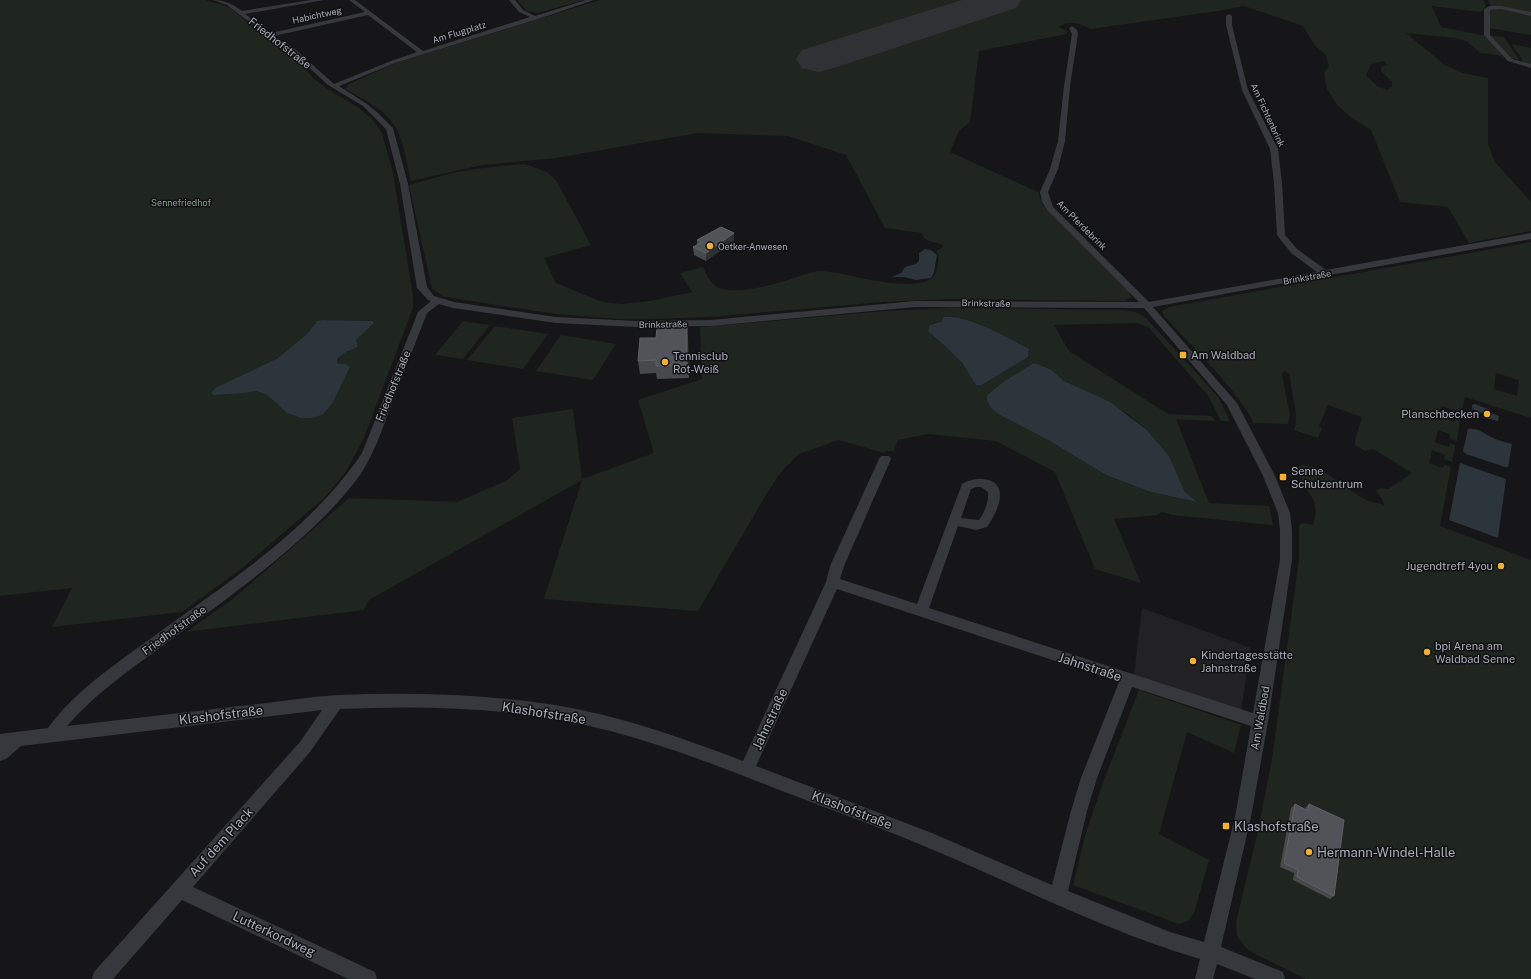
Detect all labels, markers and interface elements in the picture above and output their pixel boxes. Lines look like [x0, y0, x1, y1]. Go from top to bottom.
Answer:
street label: Habichtweg [291, 4, 343, 26]
street label: Friedhofstraße [246, 15, 314, 71]
street label: Am Flugplatz [431, 19, 487, 45]
street label: Am Fichtenbrink [1248, 81, 1288, 149]
park label: Sennefriedhof [151, 197, 211, 208]
street label: Am Pferdebrink [1055, 198, 1109, 252]
marker: Oetker-Anwesen [705, 241, 715, 251]
place label: Oetker-Anwesen [718, 241, 787, 252]
street label: Brinkstraße [1282, 267, 1332, 287]
street label: Brinkstraße [962, 297, 1010, 309]
street label: Brinkstraße [639, 318, 687, 330]
street label: Friedhofstraße [373, 349, 413, 423]
place label: Am Waldbad [1191, 349, 1256, 361]
place label: Tennisclub Rot-Weiß [673, 350, 728, 375]
marker: Am Waldbad [1178, 350, 1188, 360]
marker: Tennisclub Rot-Weiß [660, 357, 670, 367]
place label: Planschbecken [1401, 408, 1479, 420]
marker: Planschbecken [1482, 409, 1492, 419]
place label: Senne Schulzentrum [1291, 465, 1363, 490]
marker: Senne Schulzentrum [1278, 472, 1288, 482]
place label: Jugendtreff 4you [1406, 560, 1493, 572]
marker: Jugendtreff 4you [1496, 561, 1506, 571]
street label: Friedhofstraße [140, 603, 208, 657]
place label: bpi Arena am Waldbad Senne [1435, 640, 1515, 665]
marker: bpi Arena am Waldbad Senne [1422, 647, 1432, 657]
place label: Kindertagesstätte Jahnstraße [1201, 649, 1293, 674]
street label: Jahnstraße [1056, 650, 1124, 684]
marker: Kindertagesstätte Jahnstraße [1188, 656, 1198, 666]
street label: Am Waldbad [1248, 685, 1272, 751]
street label: Jahnstraße [749, 686, 791, 752]
street label: Klashofstraße [501, 699, 587, 727]
street label: Klashofstraße [178, 702, 264, 728]
street label: Klashofstraße [810, 788, 894, 832]
street label: Auf dem Plack [186, 804, 256, 880]
place label: Klashofstraße [1234, 819, 1319, 834]
marker: Klashofstraße [1221, 821, 1231, 831]
place label: Hermann-Windel-Halle [1317, 845, 1455, 860]
marker: Hermann-Windel-Halle [1304, 847, 1314, 857]
street label: Lutterkordweg [230, 908, 318, 960]

